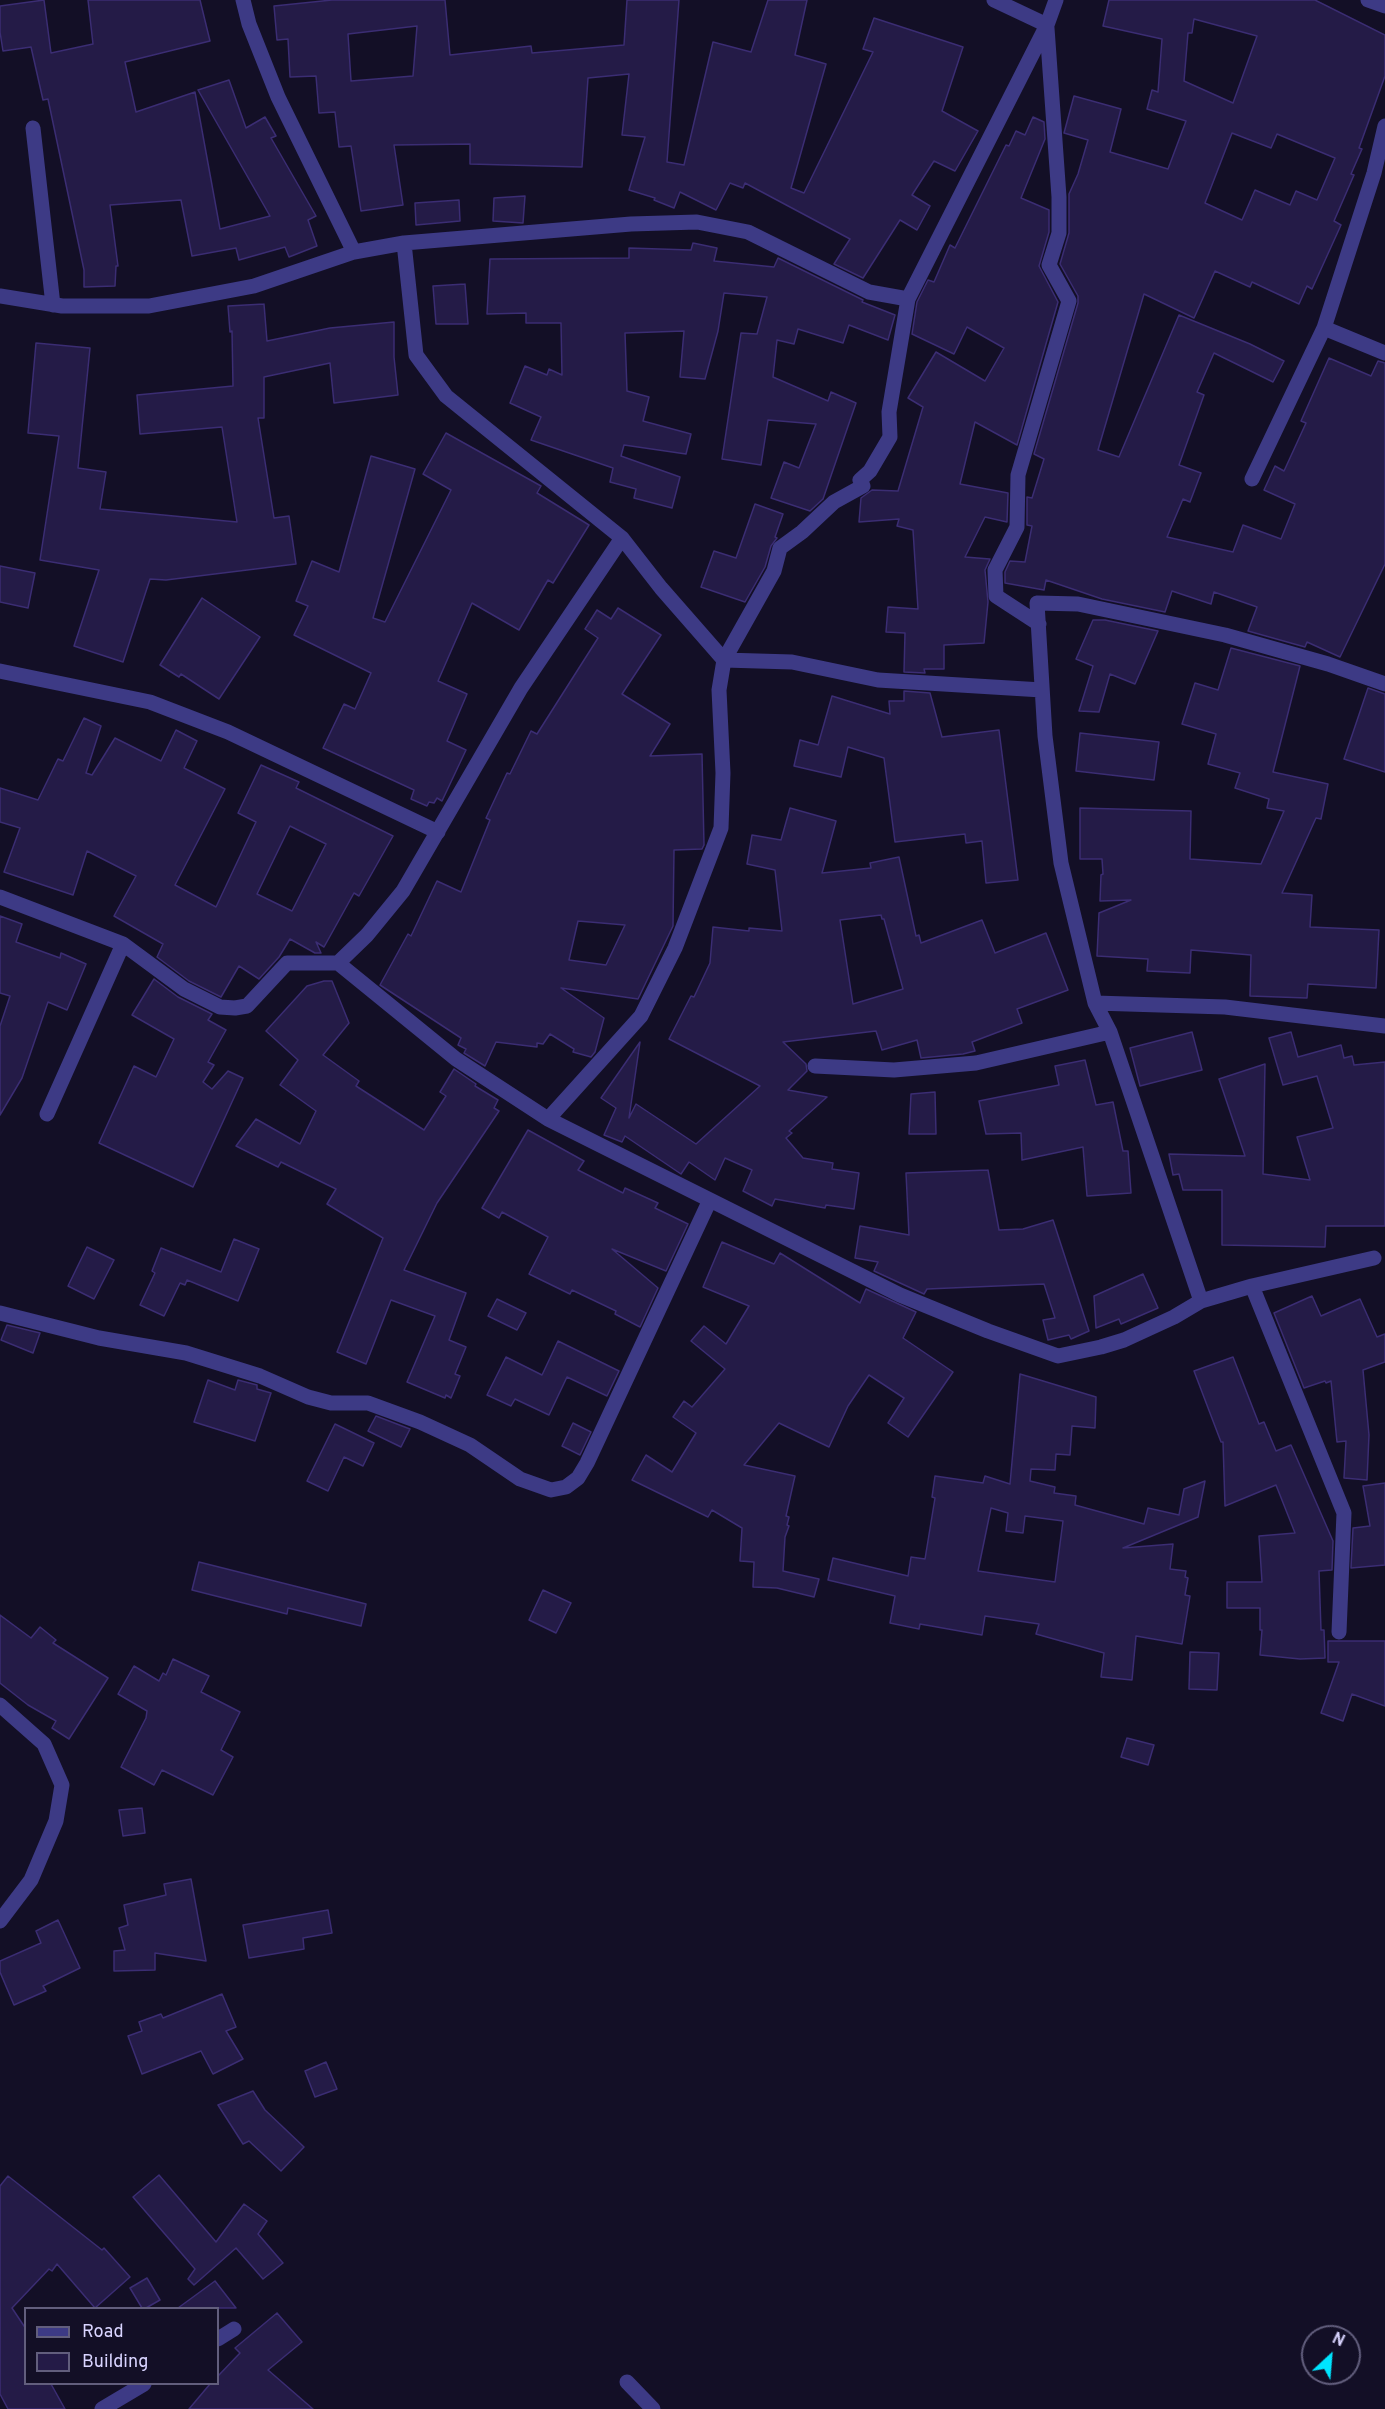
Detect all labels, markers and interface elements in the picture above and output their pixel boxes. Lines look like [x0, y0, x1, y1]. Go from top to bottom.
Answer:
legend [24, 2307, 219, 2385]
text: Road [82, 2321, 124, 2344]
north arrow [1301, 2325, 1361, 2385]
text: N [1328, 2329, 1348, 2352]
text: Building [82, 2351, 148, 2374]

